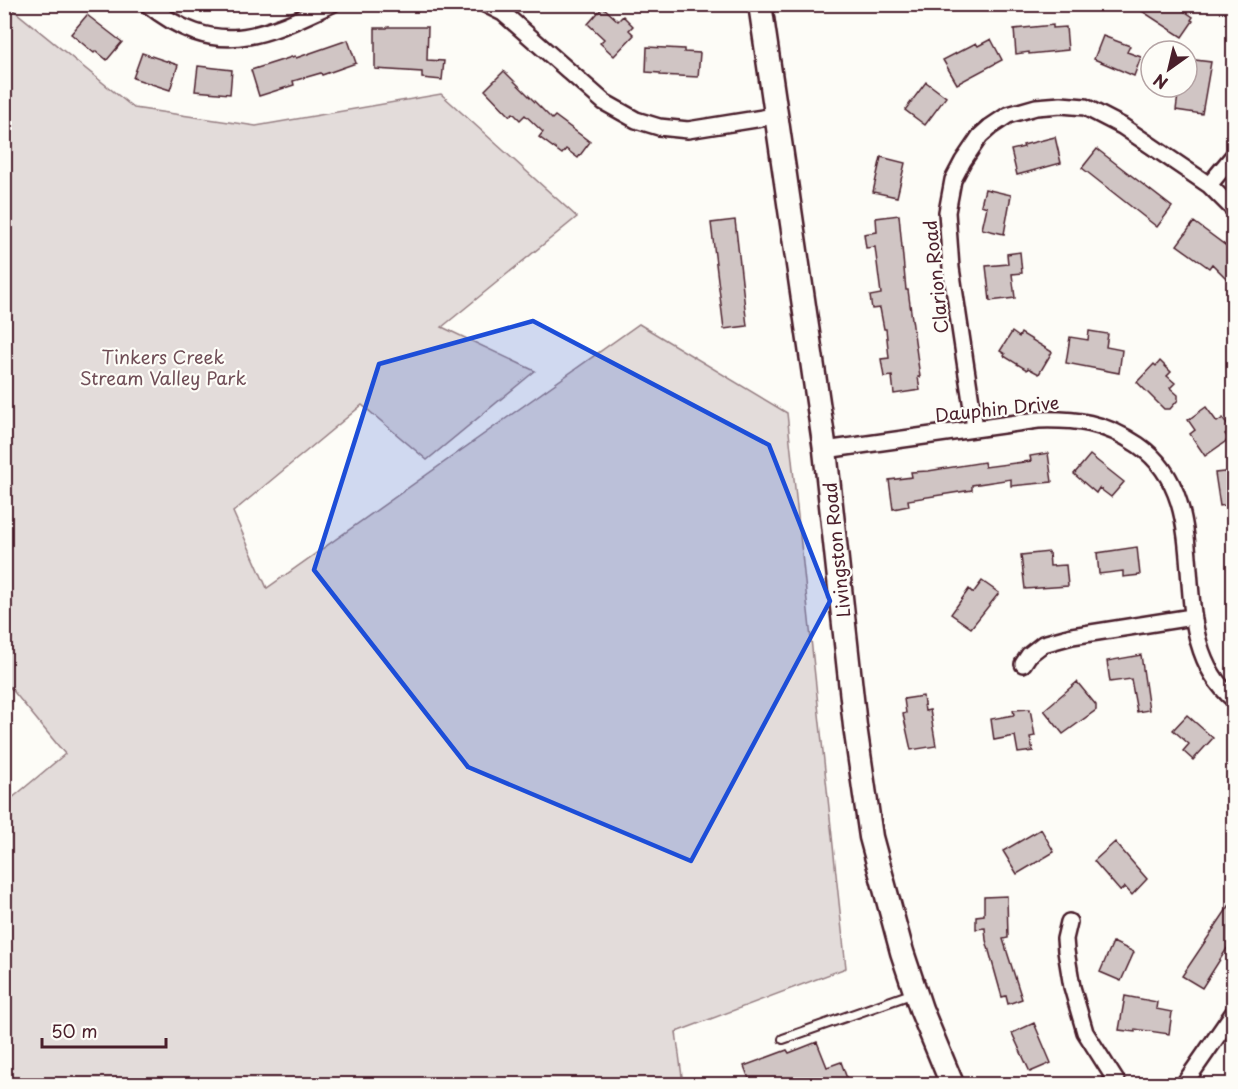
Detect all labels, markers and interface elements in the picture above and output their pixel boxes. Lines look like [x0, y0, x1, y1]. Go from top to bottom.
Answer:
north arrow [1139, 39, 1199, 99]
text: N [1148, 69, 1172, 96]
street label: Clarion Road [916, 219, 954, 335]
park label: Tinkers Creek Stream Valley Park [80, 343, 246, 391]
street label: Dauphin Drive [934, 388, 1060, 428]
street label: Livingston Road [815, 481, 857, 619]
scale bar [42, 1011, 166, 1049]
text: 50 m [51, 1017, 98, 1044]

